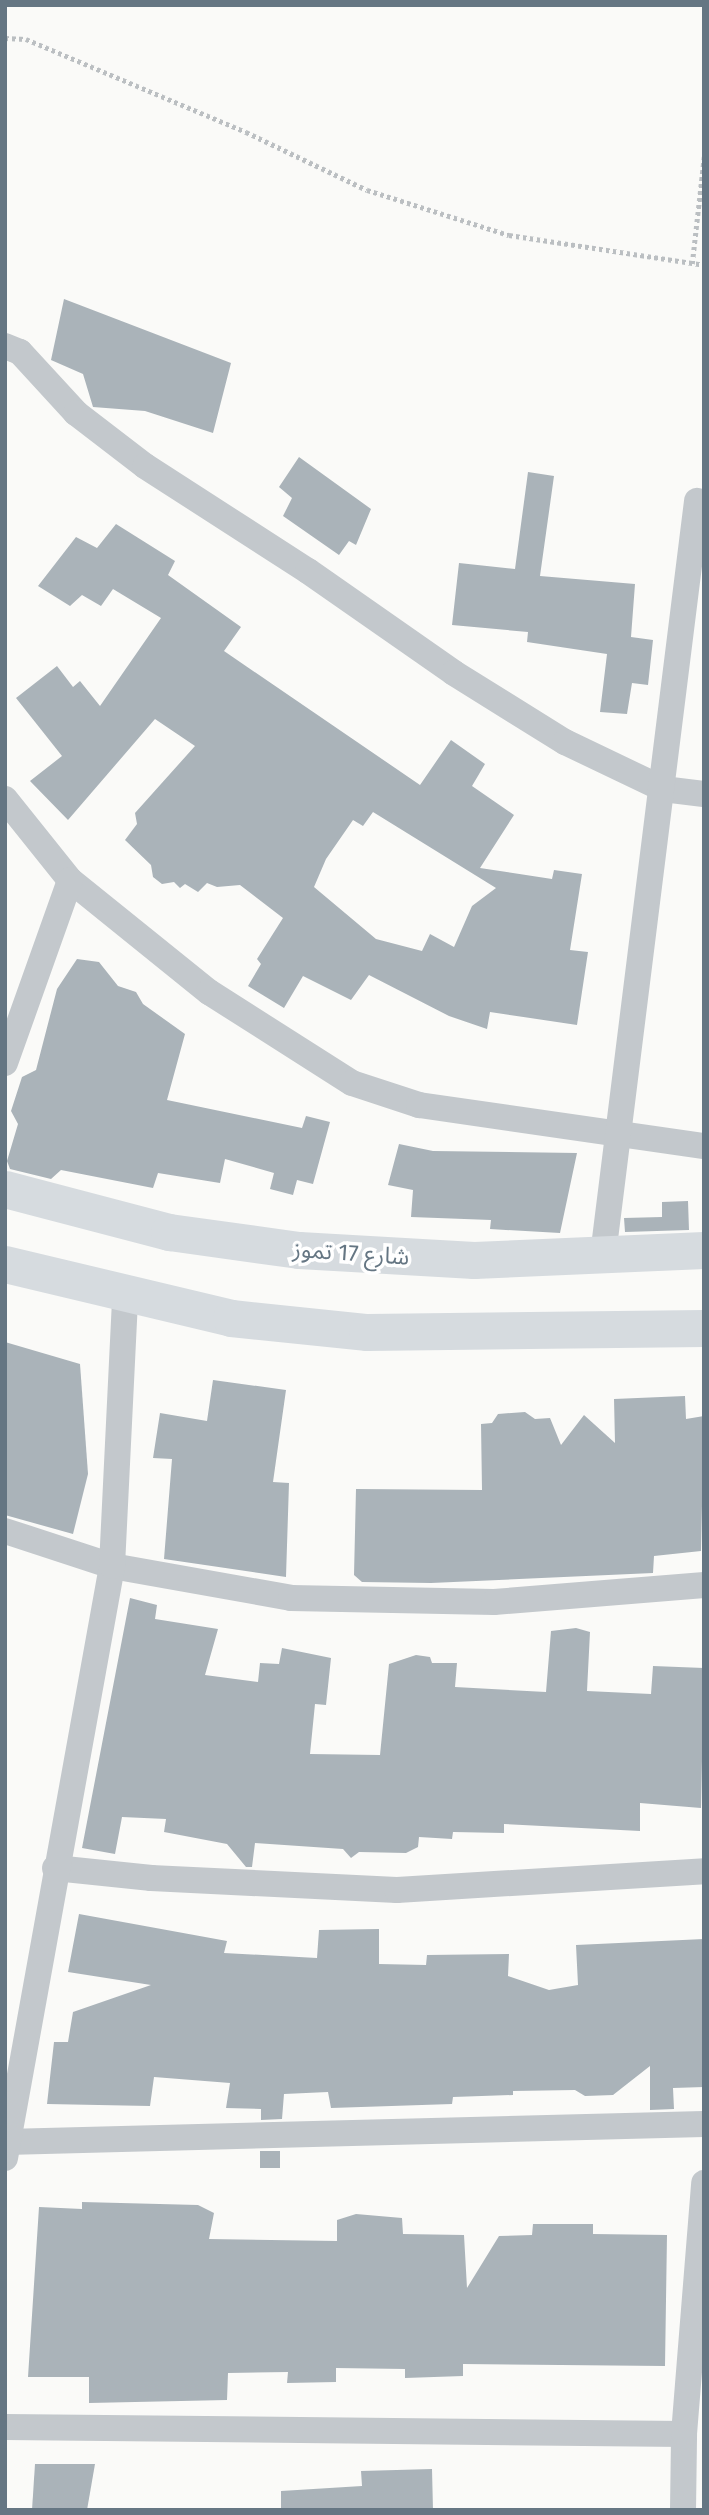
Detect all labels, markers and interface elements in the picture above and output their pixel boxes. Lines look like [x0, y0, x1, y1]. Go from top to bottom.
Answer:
street label: شارع 17 تموز [292, 1235, 410, 1271]

